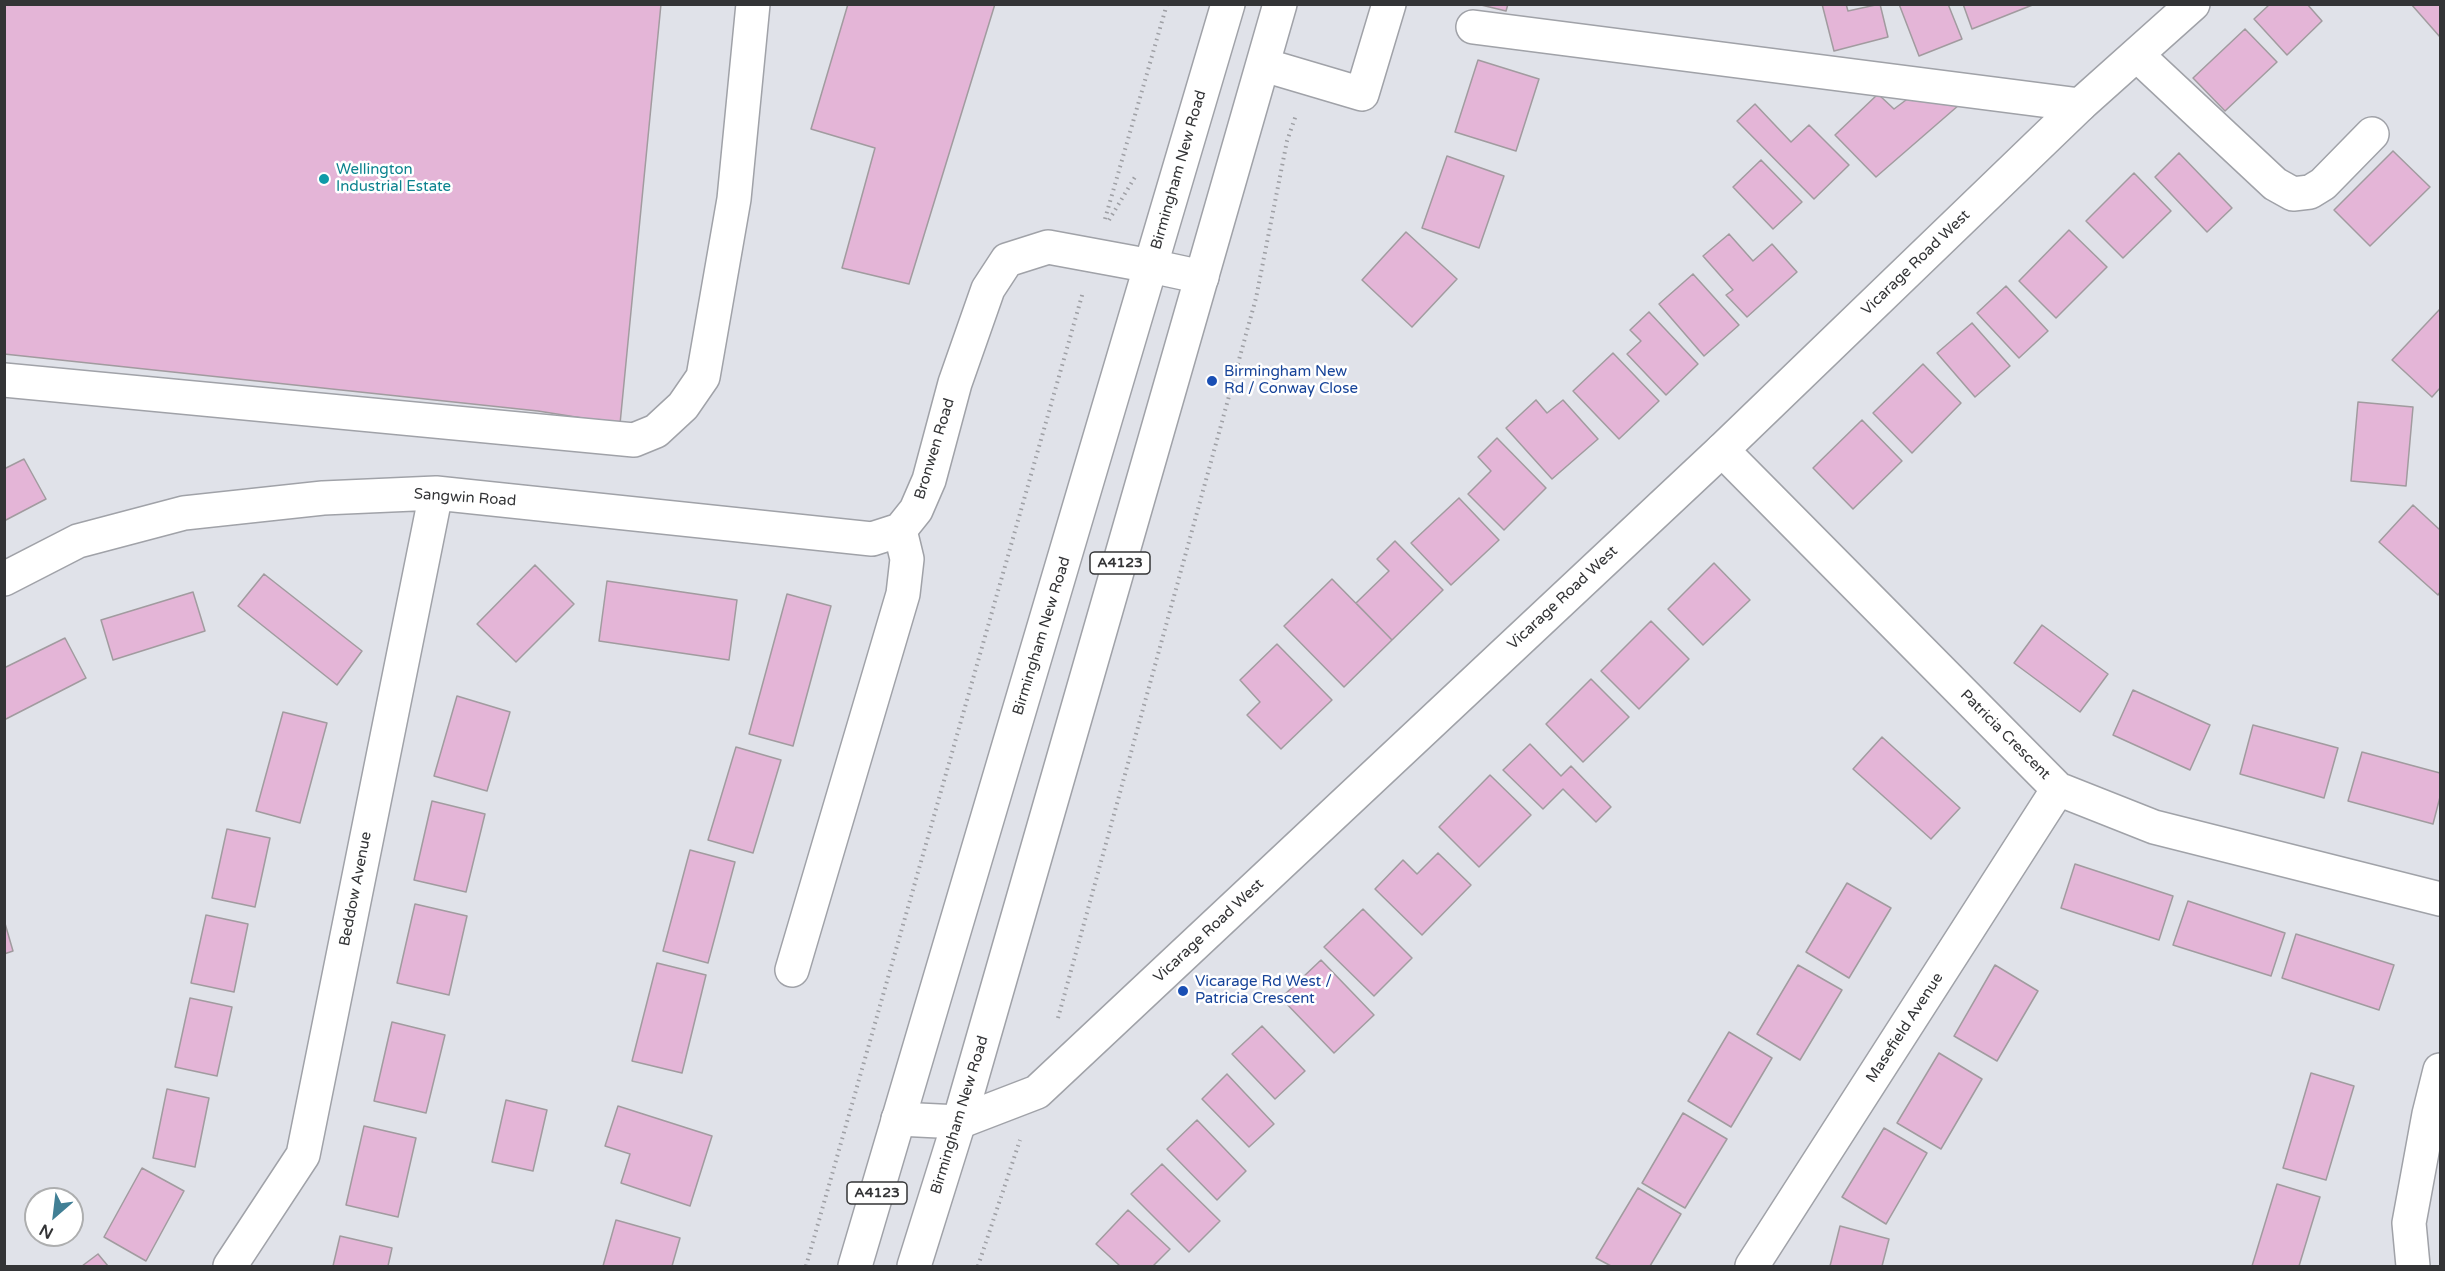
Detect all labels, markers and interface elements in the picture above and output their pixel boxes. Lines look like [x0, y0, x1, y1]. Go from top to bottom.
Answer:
street label: Birmingham New Road [1148, 88, 1210, 252]
place label: Wellington Industrial Estate [336, 161, 451, 196]
marker: Wellington Industrial Estate [317, 172, 331, 186]
street label: Vicarage Road West [1858, 207, 1974, 319]
place label: Birmingham New Rd / Conway Close [1224, 363, 1358, 398]
marker: Birmingham New Rd / Conway Close [1205, 374, 1219, 388]
street label: Bronwen Road [911, 396, 959, 502]
street label: Sangwin Road [413, 485, 517, 511]
street label: Vicarage Road West [1504, 542, 1622, 654]
road number: A4123 [1090, 552, 1150, 574]
street label: Birmingham New Road [1009, 555, 1075, 717]
street label: Patricia Crescent [1956, 686, 2054, 784]
street label: Beddow Avenue [336, 830, 376, 948]
street label: Vicarage Road West [1150, 875, 1268, 987]
street label: Masefield Avenue [1863, 970, 1947, 1086]
place label: Vicarage Rd West / Patricia Crescent [1195, 973, 1332, 1008]
marker: Vicarage Rd West / Patricia Crescent [1176, 984, 1190, 998]
street label: Birmingham New Road [927, 1034, 993, 1196]
road number: A4123 [847, 1182, 907, 1204]
north arrow [24, 1187, 84, 1247]
text: N [36, 1219, 57, 1243]

